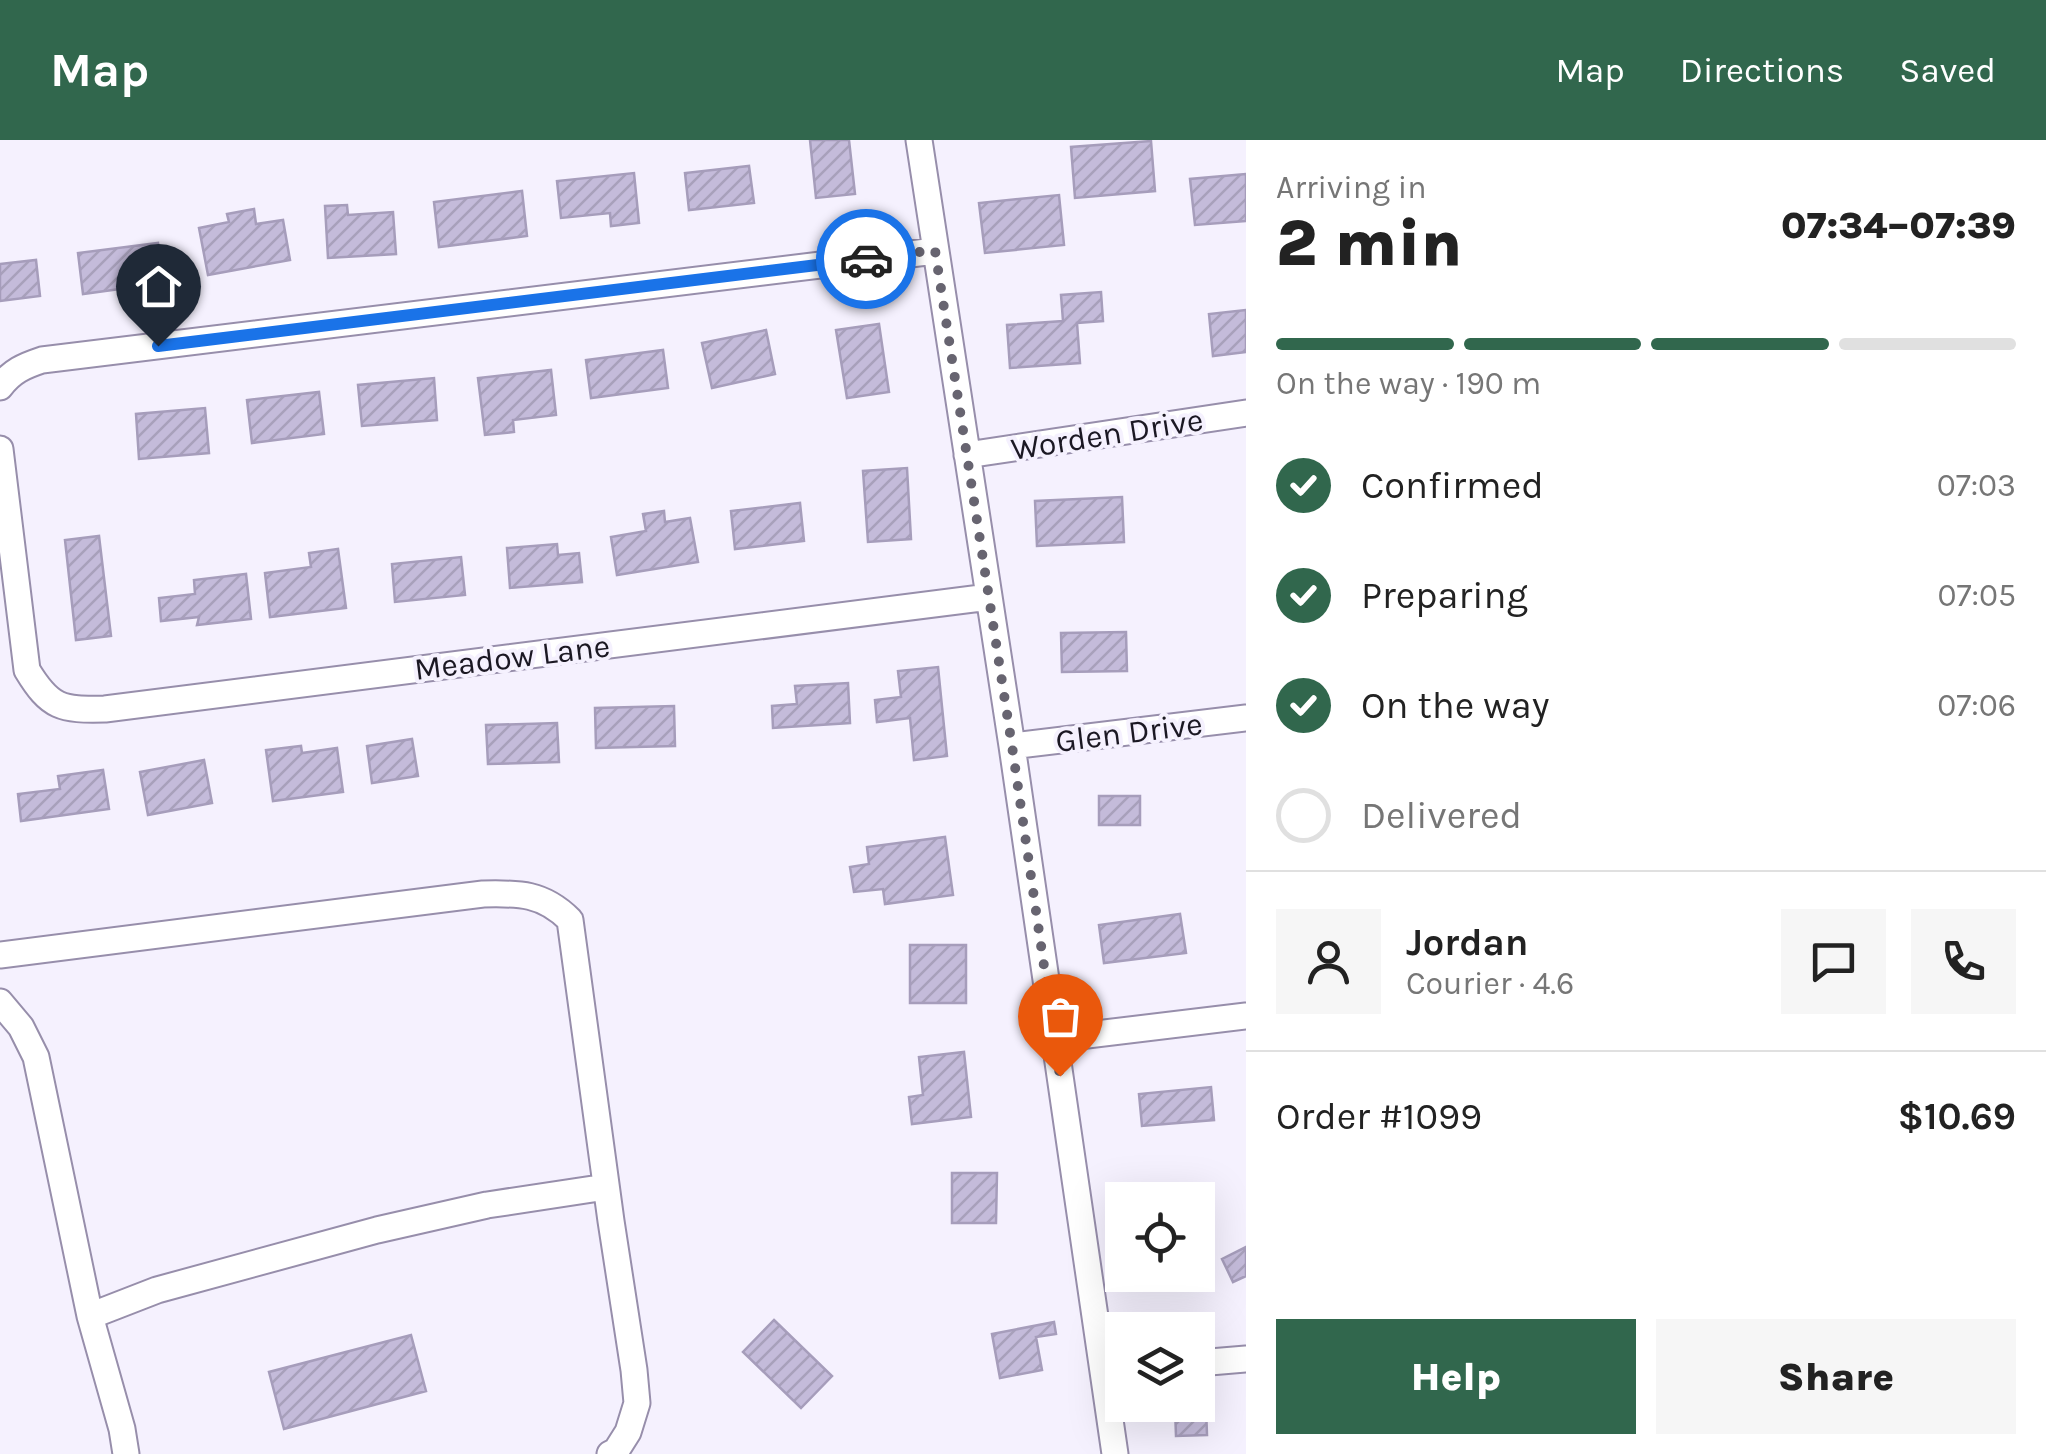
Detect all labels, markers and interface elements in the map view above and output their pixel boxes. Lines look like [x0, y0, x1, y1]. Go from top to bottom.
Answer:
text: Map [50, 42, 149, 98]
text: Map [1555, 50, 1625, 91]
text: Directions [1680, 50, 1844, 91]
text: Saved [1899, 50, 1996, 91]
text: Arriving in [1276, 169, 1427, 206]
text: 07:34–07:39 [1781, 203, 2016, 248]
text: 2 min [1276, 205, 1462, 281]
courier [816, 209, 916, 309]
icon: car [839, 232, 894, 287]
pin [116, 244, 201, 347]
icon: home [131, 259, 186, 314]
text: On the way · 190 m [1276, 365, 1541, 402]
street label: Worden Drive [1009, 401, 1206, 468]
icon: check [1276, 458, 1331, 513]
text: Confirmed [1361, 463, 1544, 508]
text: 07:03 [1937, 467, 2016, 504]
icon: check [1276, 568, 1331, 623]
text: Preparing [1361, 573, 1528, 618]
text: 07:05 [1938, 577, 2016, 614]
street label: Meadow Lane [412, 627, 612, 688]
icon: check [1276, 678, 1331, 733]
text: On the way [1361, 683, 1549, 728]
text: 07:06 [1937, 687, 2016, 724]
street label: Glen Drive [1054, 705, 1205, 760]
text: Delivered [1361, 793, 1522, 838]
button: person [1276, 909, 1381, 1014]
button: chat [1781, 909, 1886, 1014]
button: phone [1911, 909, 2016, 1014]
text: Jordan [1406, 920, 1529, 965]
text: Courier · 4.6 [1406, 965, 1574, 1002]
pin [1018, 974, 1103, 1077]
icon: bag [1033, 989, 1088, 1044]
text: Order #1099 [1276, 1094, 1482, 1139]
text: $10.69 [1898, 1094, 2016, 1139]
map controls [1105, 1182, 1215, 1422]
button: locate [1105, 1182, 1215, 1292]
button: layers [1105, 1312, 1215, 1422]
button: Help [1276, 1319, 1636, 1434]
button: Share [1656, 1319, 2016, 1434]

